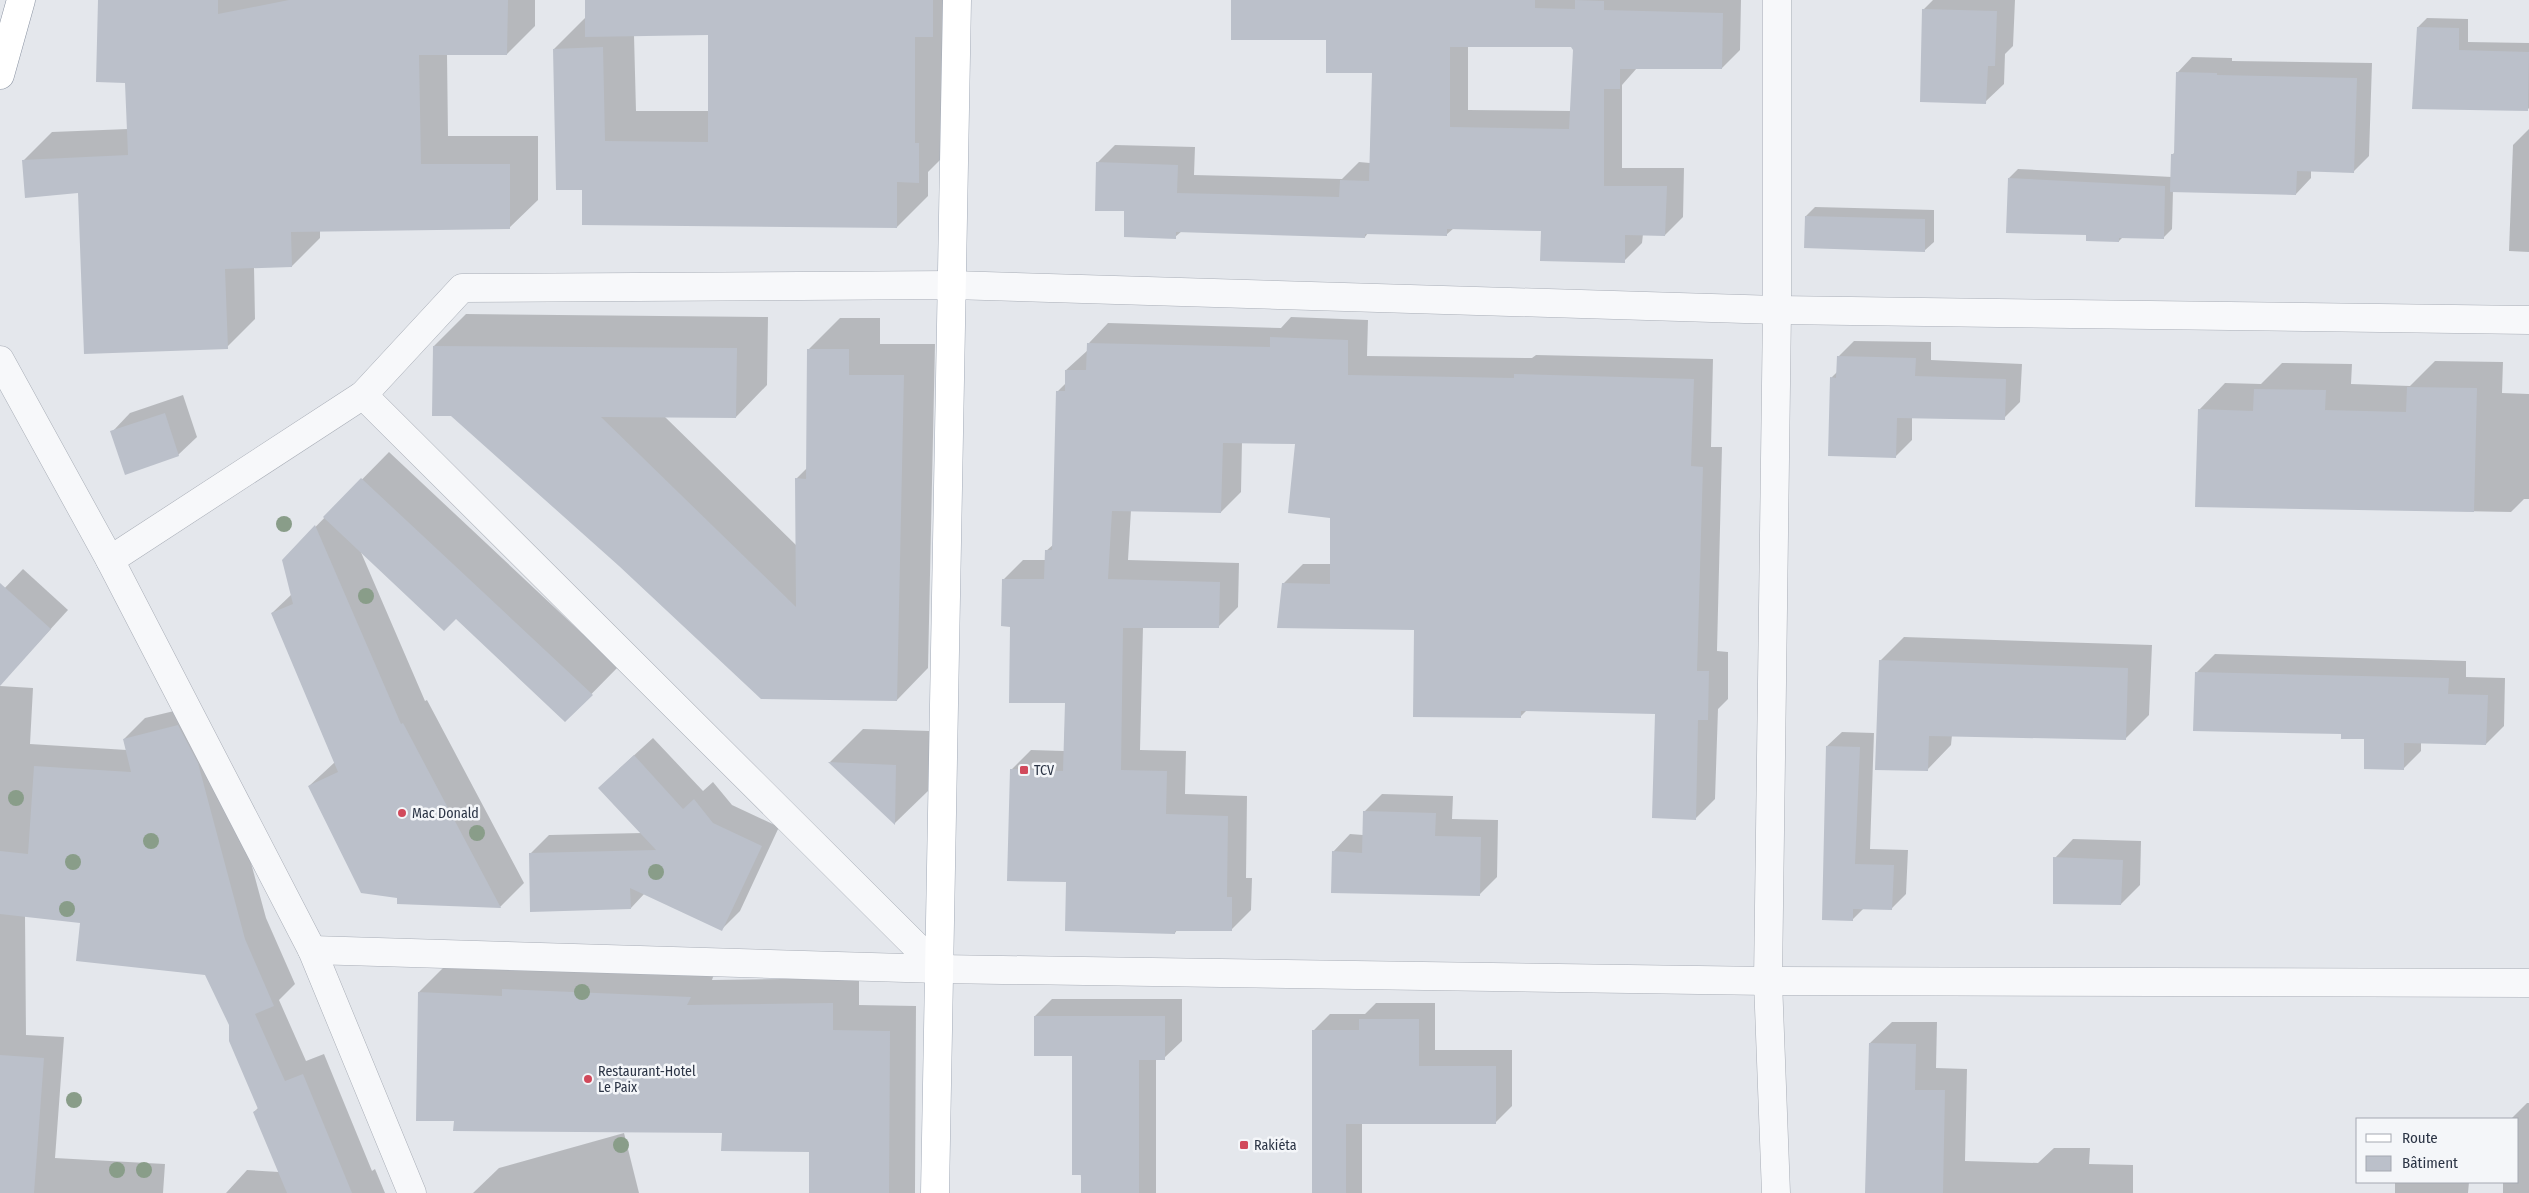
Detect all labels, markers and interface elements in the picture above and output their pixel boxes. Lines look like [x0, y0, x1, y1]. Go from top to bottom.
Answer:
place label: TCV [1034, 762, 1055, 779]
marker: TCV [1018, 764, 1030, 776]
place label: Mac Donald [412, 805, 479, 822]
marker: Mac Donald [396, 807, 408, 819]
place label: Restaurant-Hotel Le Paix [598, 1063, 696, 1096]
marker: Restaurant-Hotel Le Paix [582, 1073, 594, 1085]
legend [2356, 1118, 2519, 1183]
text: Route [2402, 1129, 2438, 1147]
place label: Rakiéta [1254, 1137, 1297, 1154]
marker: Rakiéta [1238, 1139, 1250, 1151]
text: Bâtiment [2402, 1154, 2458, 1172]

